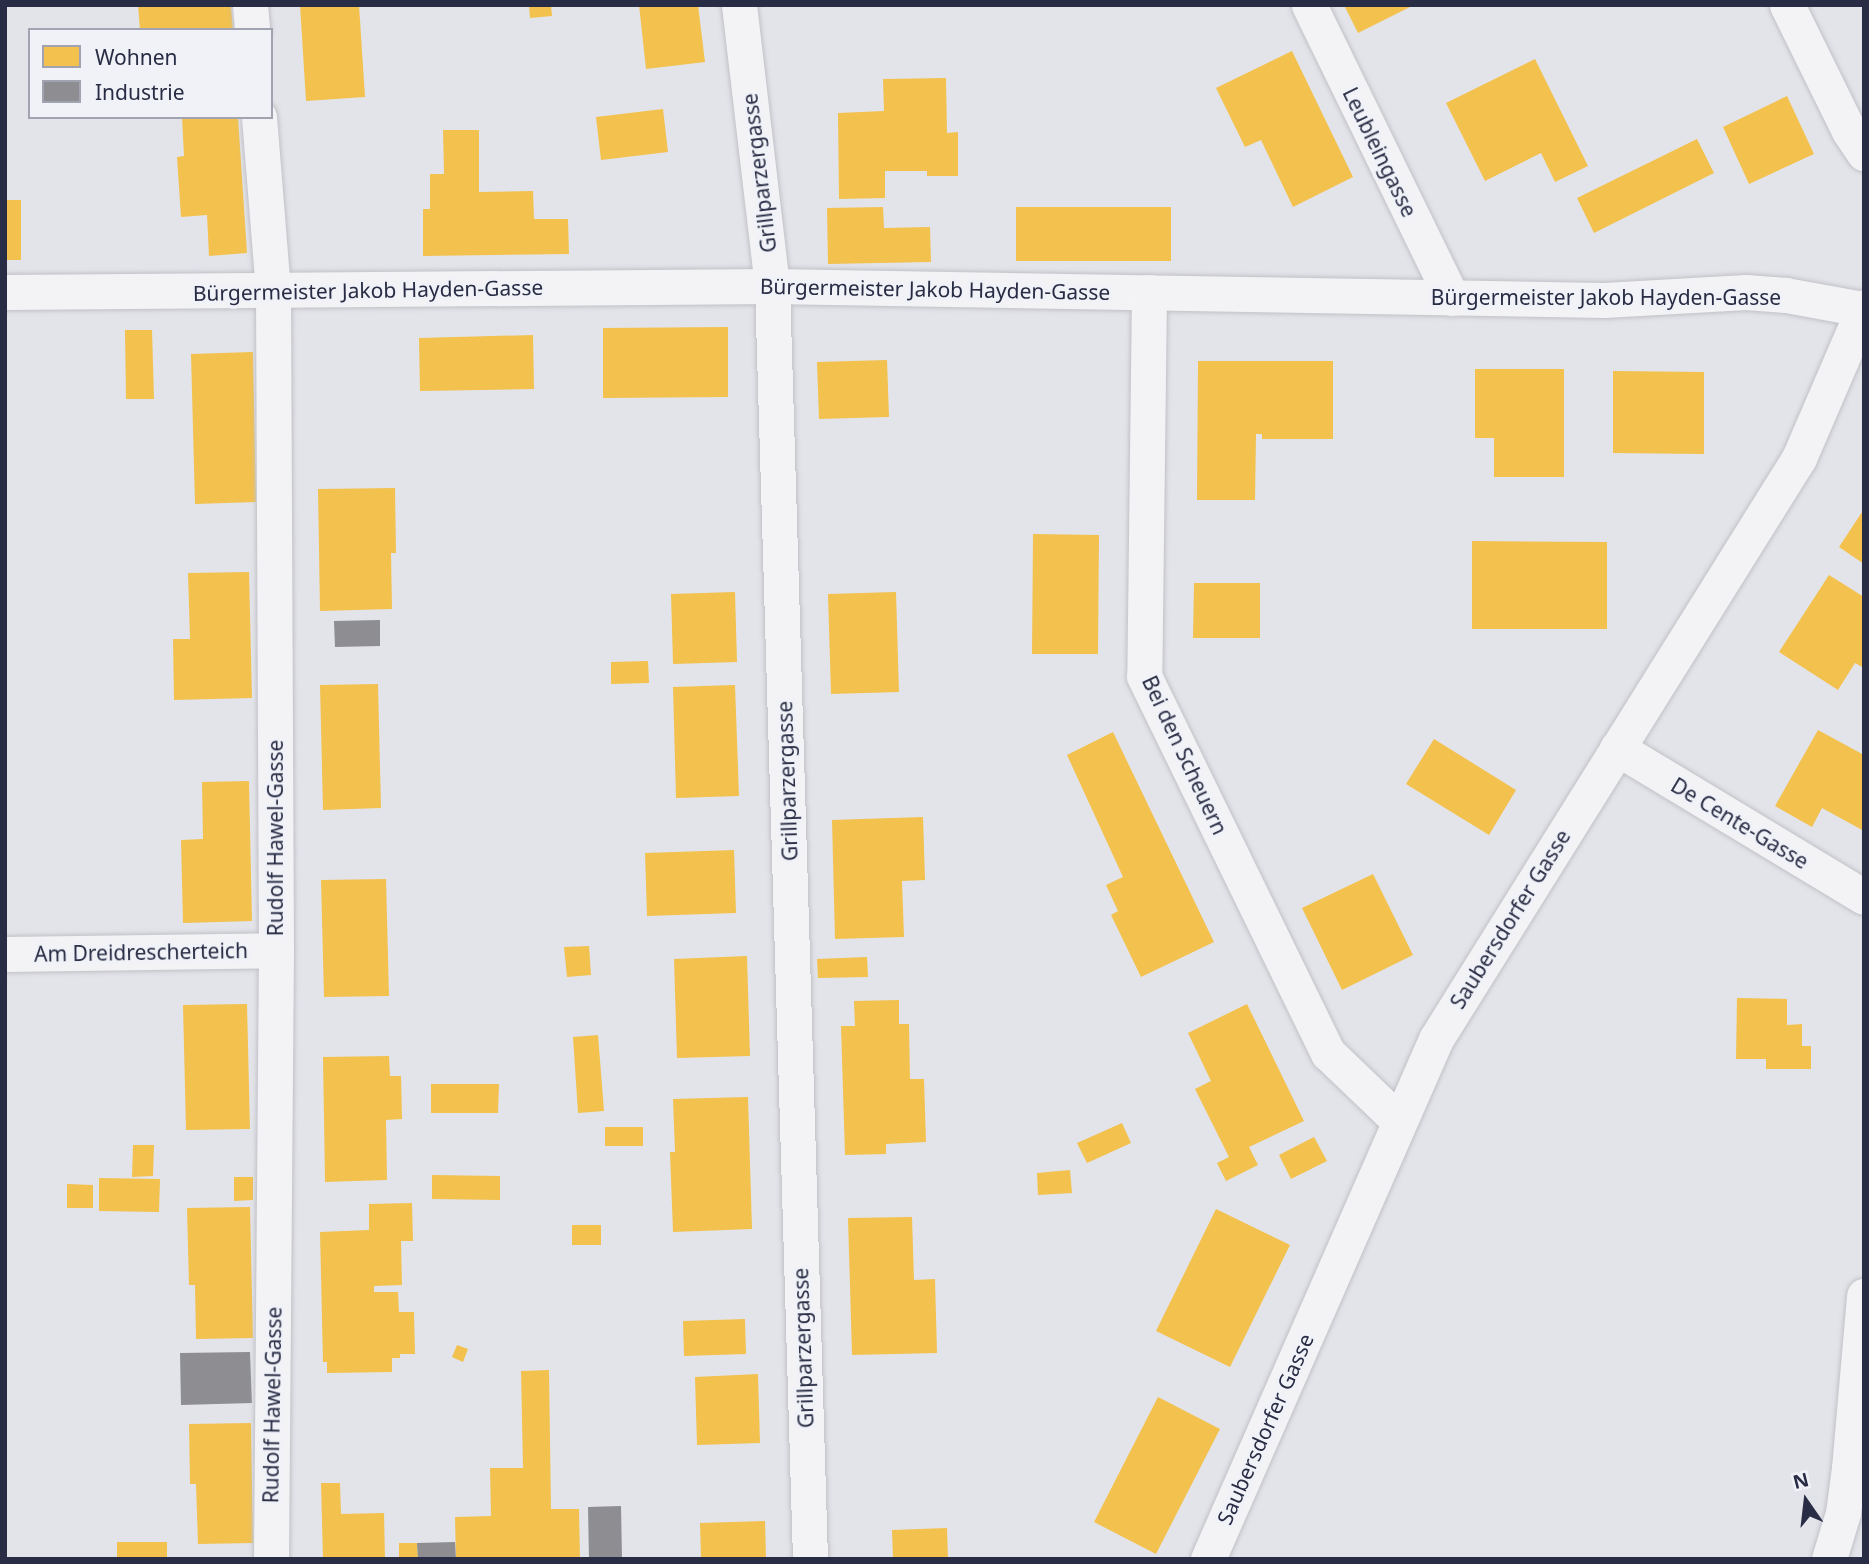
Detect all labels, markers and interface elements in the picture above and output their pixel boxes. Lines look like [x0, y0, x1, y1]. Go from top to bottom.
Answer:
legend [28, 28, 273, 119]
text: Wohnen [95, 43, 178, 71]
text: Industrie [95, 78, 185, 106]
street label: Leubleingasse [1338, 83, 1422, 221]
street label: Grillparzergasse [737, 92, 781, 254]
street label: Bürgermeister Jakob Hayden-Gasse [760, 273, 1110, 305]
street label: Bürgermeister Jakob Hayden-Gasse [193, 274, 543, 306]
street label: Bürgermeister Jakob Hayden-Gasse [1431, 284, 1781, 310]
street label: Bei den Scheuern [1137, 672, 1233, 838]
street label: Grillparzergasse [772, 700, 802, 862]
street label: Rudolf Hawel-Gasse [262, 740, 288, 936]
street label: De Cente-Gasse [1667, 772, 1813, 874]
street label: Saubersdorfer Gasse [1445, 825, 1575, 1013]
street label: Am Dreidrescherteich [34, 938, 248, 966]
street label: Grillparzergasse [788, 1267, 818, 1429]
street label: Rudolf Hawel-Gasse [258, 1306, 286, 1504]
street label: Saubersdorfer Gasse [1212, 1330, 1318, 1528]
north arrow [1771, 1466, 1841, 1536]
text: N [1790, 1466, 1812, 1495]

